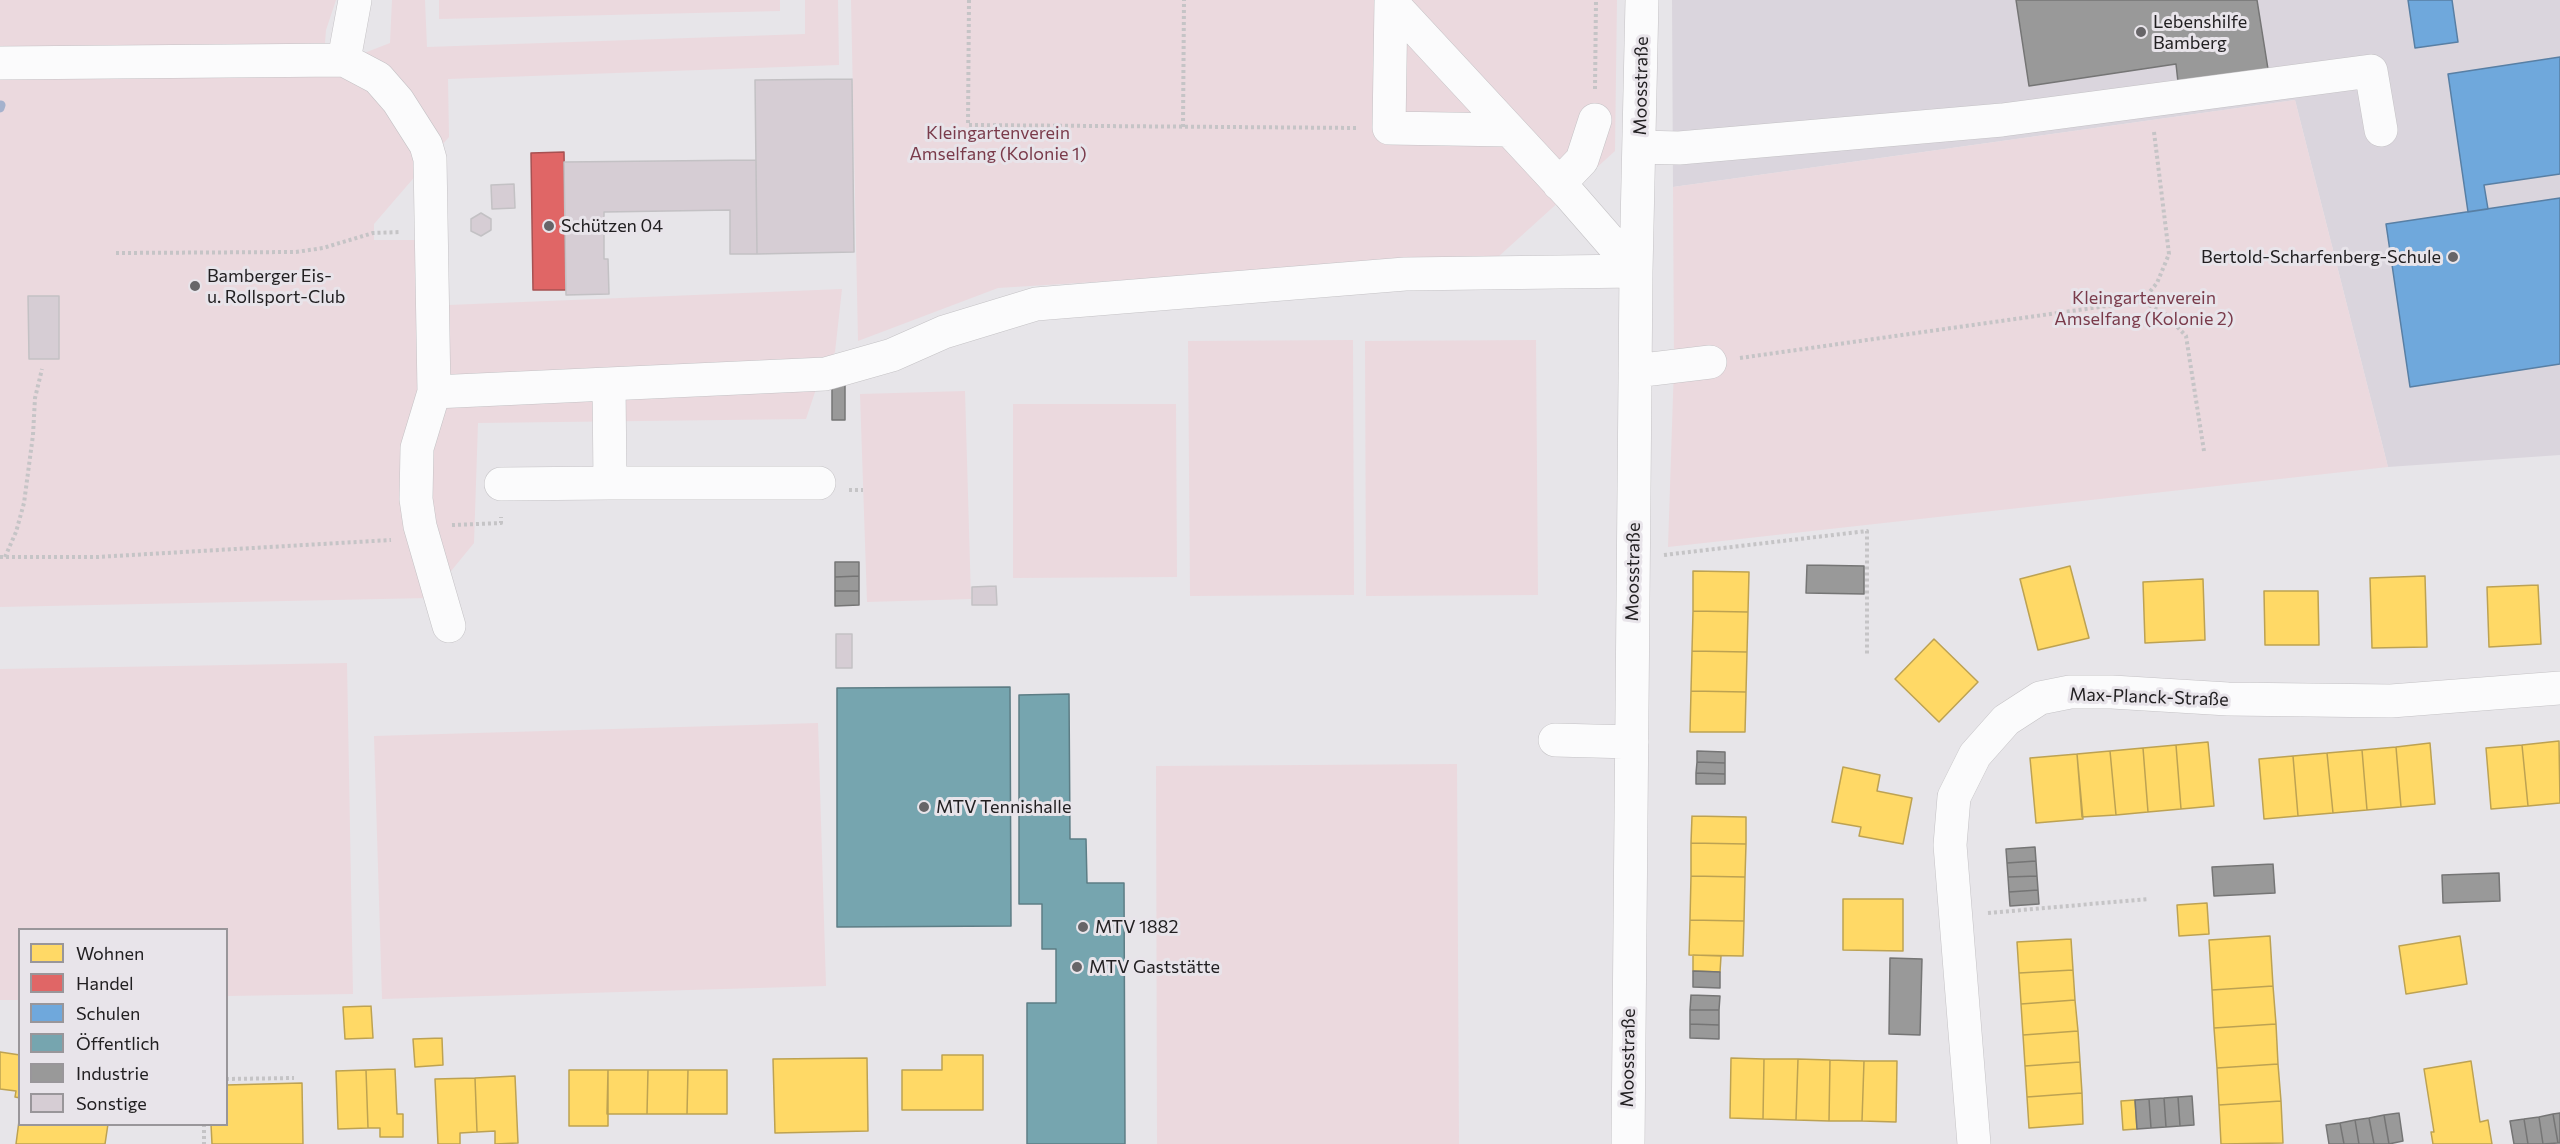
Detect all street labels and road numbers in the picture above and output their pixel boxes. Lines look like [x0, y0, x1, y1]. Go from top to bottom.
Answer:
street label: Moosstraße [1629, 36, 1653, 136]
street label: Moosstraße [1621, 522, 1645, 622]
street label: Max-Planck-Straße [2069, 683, 2229, 711]
street label: Moosstraße [1616, 1008, 1640, 1108]

